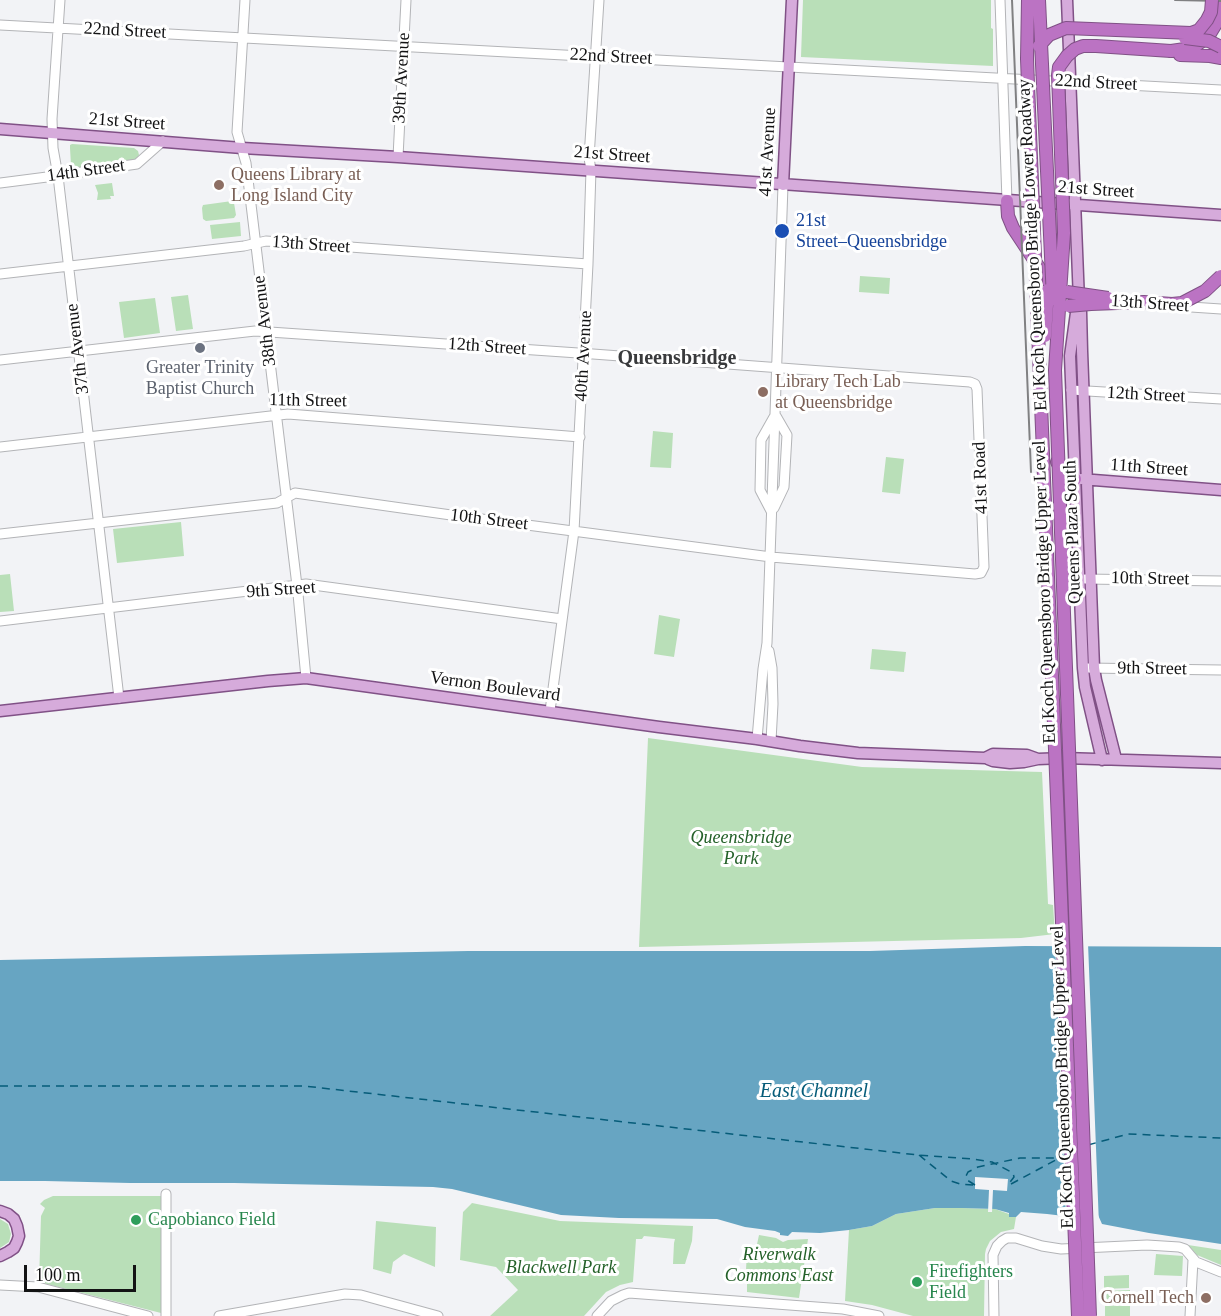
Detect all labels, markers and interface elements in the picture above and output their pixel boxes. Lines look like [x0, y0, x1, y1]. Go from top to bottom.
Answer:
street label: 22nd Street [83, 18, 167, 44]
street label: 39th Avenue [389, 32, 415, 124]
street label: 22nd Street [569, 44, 653, 70]
street label: 22nd Street [1054, 70, 1138, 96]
street label: Ed Koch Queensboro Bridge Lower Roadway [1014, 78, 1052, 412]
street label: 41st Avenue [755, 107, 781, 197]
street label: 21st Street [88, 109, 166, 135]
street label: 21st Street [573, 142, 651, 168]
street label: 14th Street [46, 155, 126, 187]
place label: Queens Library at Long Island City [231, 164, 361, 207]
street label: 21st Street [1057, 177, 1135, 203]
marker: Queens Library at Long Island City [212, 178, 226, 192]
place label: 21st Street–Queensbridge [796, 210, 947, 252]
marker: 21st Street–Queensbridge [773, 222, 791, 240]
street label: 13th Street [271, 231, 351, 259]
street label: 38th Avenue [249, 274, 281, 368]
street label: 13th Street [1110, 290, 1190, 318]
street label: 37th Avenue [62, 302, 94, 396]
street label: 40th Avenue [571, 310, 597, 402]
street label: 12th Street [447, 333, 527, 361]
marker: Greater Trinity Baptist Church [193, 341, 207, 355]
district label: Queensbridge [618, 347, 736, 371]
place label: Greater Trinity Baptist Church [146, 357, 254, 400]
place label: Library Tech Lab at Queensbridge [775, 371, 901, 413]
street label: 12th Street [1106, 382, 1186, 408]
marker: Library Tech Lab at Queensbridge [756, 385, 770, 399]
street label: 11th Street [269, 390, 347, 412]
street label: Ed Koch Queensboro Bridge Upper Level [1029, 440, 1061, 744]
street label: 41st Road [969, 441, 993, 515]
street label: 11th Street [1109, 455, 1189, 481]
street label: Queens Plaza South [1060, 460, 1086, 604]
street label: 10th Street [449, 504, 529, 536]
street label: 10th Street [1111, 568, 1189, 590]
street label: 9th Street [246, 577, 316, 603]
street label: 9th Street [1117, 658, 1187, 680]
street label: Vernon Boulevard [428, 667, 562, 707]
park label: Queensbridge Park [691, 827, 791, 870]
street label: Ed Koch Queensboro Bridge Upper Level [1047, 925, 1079, 1229]
water label: East Channel [760, 1080, 868, 1104]
place label: Capobianco Field [148, 1209, 275, 1231]
marker: Capobianco Field [129, 1213, 143, 1227]
park label: Riverwalk Commons East [725, 1244, 833, 1286]
scale bar [27, 1253, 140, 1291]
park label: Blackwell Park [506, 1257, 616, 1279]
place label: Firefighters Field [929, 1261, 1013, 1304]
text: 100 m [35, 1265, 81, 1285]
marker: Firefighters Field [910, 1275, 924, 1289]
place label: Cornell Tech [1101, 1287, 1194, 1309]
marker: Cornell Tech [1199, 1291, 1213, 1305]

